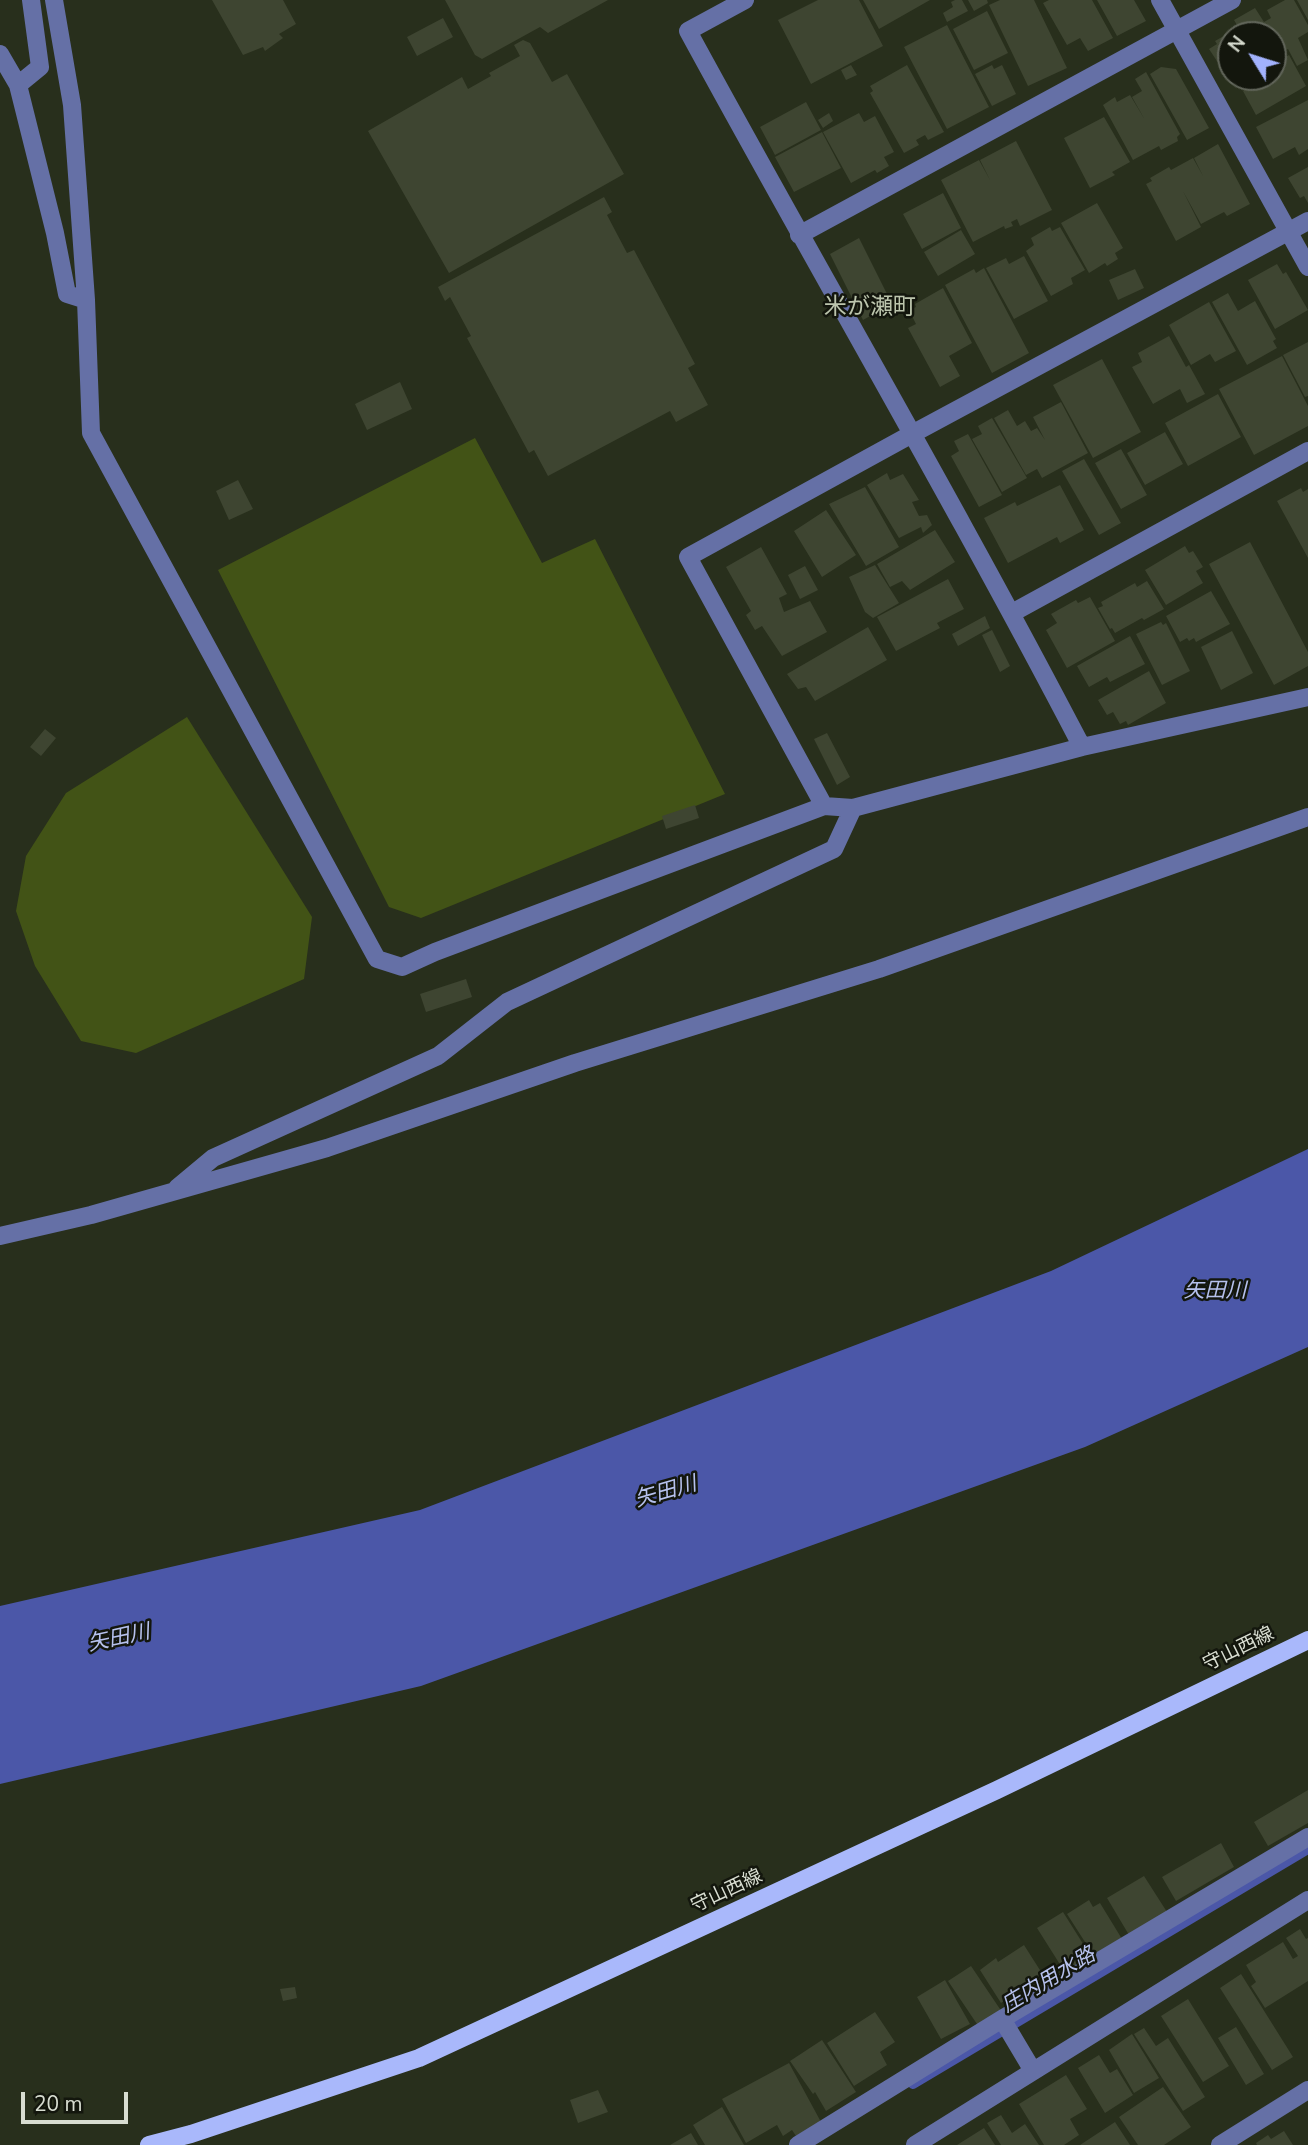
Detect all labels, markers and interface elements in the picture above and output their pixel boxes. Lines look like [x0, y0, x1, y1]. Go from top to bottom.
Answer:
north arrow [1217, 21, 1287, 91]
text: N [1222, 31, 1252, 58]
district label: 米が瀬町 [824, 294, 916, 322]
water label: 矢田川 [1184, 1279, 1246, 1305]
water label: 矢田川 [632, 1472, 700, 1514]
water label: 矢田川 [86, 1620, 152, 1658]
street label: 守山西線 [1200, 1623, 1278, 1677]
street label: 守山西線 [688, 1866, 766, 1918]
water label: 庄内用水路 [998, 1943, 1100, 2019]
scale bar [24, 2078, 131, 2122]
text: 20 m [34, 2090, 83, 2118]

